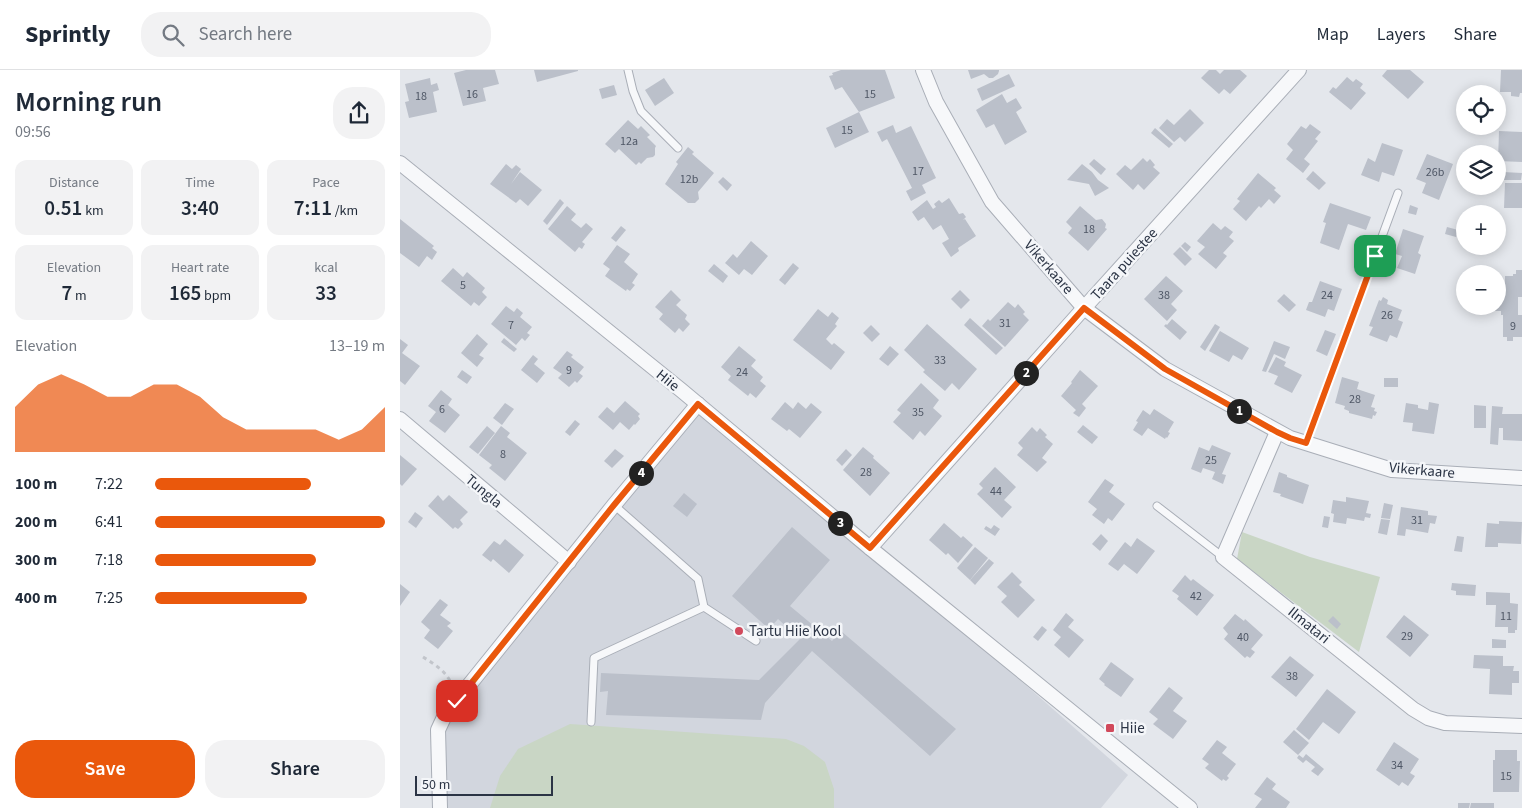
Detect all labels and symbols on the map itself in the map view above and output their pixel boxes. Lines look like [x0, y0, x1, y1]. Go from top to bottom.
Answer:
house number: 16 [466, 86, 478, 103]
house number: 15 [864, 86, 876, 103]
house number: 18 [415, 88, 427, 105]
house number: 15 [841, 122, 853, 139]
house number: 12a [620, 133, 638, 150]
house number: 17 [912, 163, 924, 180]
house number: 26b [1426, 164, 1445, 181]
house number: 12b [680, 171, 699, 188]
house number: 18 [1083, 221, 1095, 238]
street label: Taara puiestee [1086, 224, 1163, 305]
street label: Vikerkaare [1019, 235, 1078, 299]
pin [1354, 235, 1396, 277]
house number: 5 [460, 277, 466, 294]
house number: 38 [1158, 287, 1170, 304]
house number: 24 [1321, 287, 1333, 304]
house number: 26 [1381, 307, 1393, 324]
house number: 31 [999, 315, 1011, 332]
house number: 7 [508, 317, 514, 334]
house number: 9 [1510, 318, 1516, 335]
house number: 33 [934, 352, 946, 369]
pin: 2 [1014, 360, 1038, 386]
house number: 9 [566, 362, 572, 379]
street label: Hiie [652, 364, 684, 396]
house number: 24 [736, 364, 748, 381]
house number: 28 [1349, 391, 1361, 408]
pin: 1 [1226, 398, 1252, 424]
house number: 6 [439, 401, 445, 418]
house number: 35 [912, 404, 924, 421]
house number: 8 [500, 446, 506, 463]
house number: 25 [1205, 452, 1217, 469]
street label: Vikerkaare [1388, 457, 1456, 484]
pin: 4 [628, 460, 654, 486]
house number: 28 [860, 464, 872, 481]
street label: Tungla [461, 470, 507, 513]
house number: 44 [990, 483, 1002, 500]
pin: 3 [828, 510, 852, 536]
house number: 31 [1411, 512, 1423, 529]
house number: 42 [1190, 588, 1202, 605]
street label: Ilmatari [1283, 602, 1334, 649]
house number: 11 [1500, 608, 1512, 625]
place label: Tartu Hiie Kool [749, 621, 841, 642]
marker: Tartu Hiie Kool [733, 625, 745, 637]
house number: 29 [1401, 628, 1413, 645]
house number: 40 [1237, 629, 1249, 646]
house number: 38 [1286, 668, 1298, 685]
pin [436, 680, 478, 722]
place label: Hiie [1120, 718, 1145, 739]
marker: Hiie [1104, 722, 1116, 734]
house number: 34 [1391, 757, 1403, 774]
house number: 15 [1500, 768, 1512, 785]
scale bar [415, 773, 552, 796]

